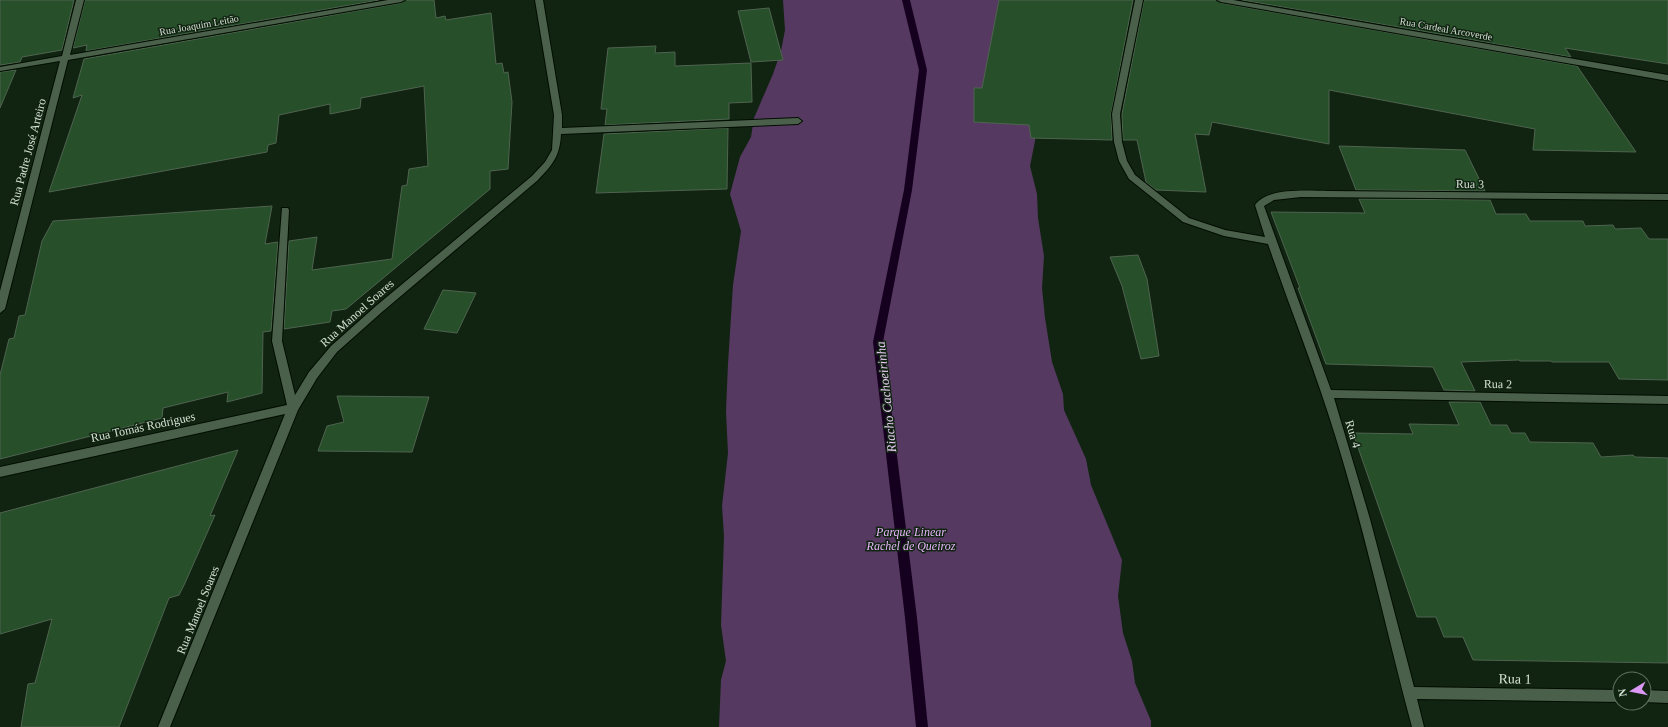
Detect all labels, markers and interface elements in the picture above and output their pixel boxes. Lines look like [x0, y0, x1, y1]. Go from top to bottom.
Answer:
street label: Rua Joaquim Leitão [158, 13, 240, 37]
street label: Rua Cardeal Arcoverde [1399, 15, 1494, 43]
street label: Rua Padre José Arteiro [7, 97, 49, 207]
street label: Rua 3 [1456, 177, 1484, 191]
street label: Rua Manoel Soares [317, 276, 397, 350]
water label: Riacho Cachoeirinha [873, 340, 899, 454]
street label: Rua 2 [1484, 377, 1512, 391]
street label: Rua Tomás Rodrigues [90, 409, 197, 445]
street label: Rua 4 [1342, 418, 1364, 450]
park label: Parque Linear Rachel de Queiroz [866, 525, 956, 553]
street label: Rua Manoel Soares [174, 564, 222, 656]
street label: Rua 1 [1498, 671, 1532, 687]
north arrow [1612, 671, 1652, 711]
text: N [1616, 688, 1629, 698]

